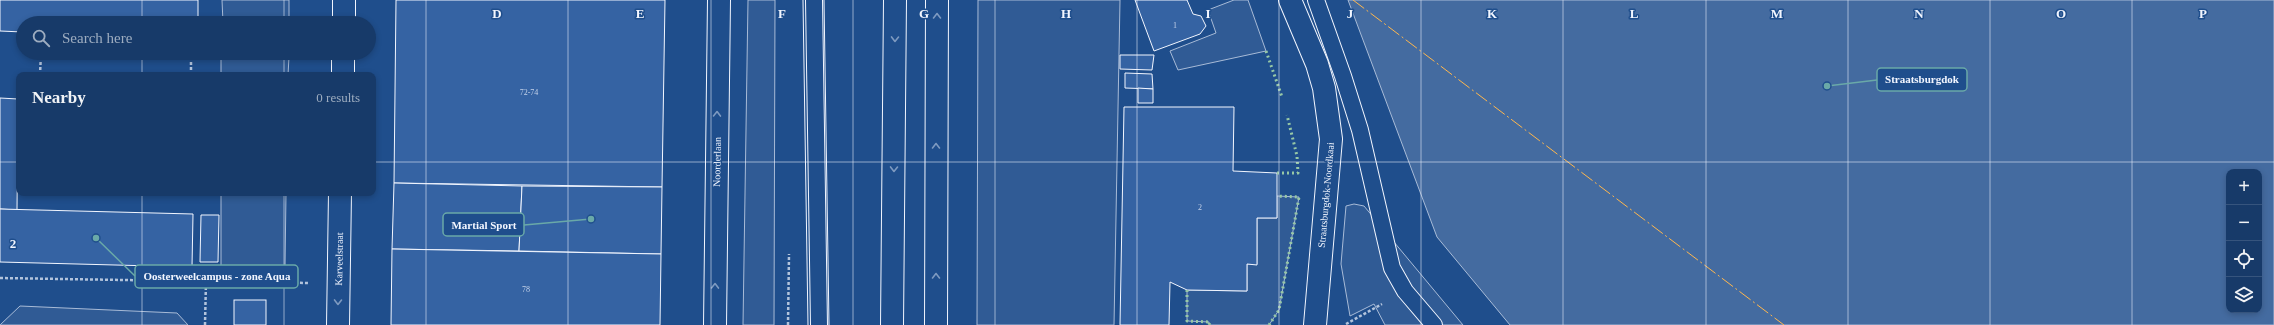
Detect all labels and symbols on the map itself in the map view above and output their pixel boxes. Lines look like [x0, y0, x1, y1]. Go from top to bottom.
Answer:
text: D [492, 6, 502, 21]
text: E [636, 6, 644, 21]
text: F [778, 6, 786, 21]
text: G [919, 6, 929, 21]
text: H [1061, 6, 1071, 21]
text: I [1205, 6, 1211, 21]
text: J [1347, 6, 1354, 21]
text: K [1487, 6, 1498, 21]
text: L [1630, 6, 1639, 21]
text: M [1771, 6, 1783, 21]
text: N [1914, 6, 1924, 21]
text: O [2056, 6, 2066, 21]
text: P [2199, 6, 2207, 21]
one-way arrow [933, 13, 941, 19]
house number: 1 [1173, 21, 1177, 30]
one-way arrow [891, 36, 899, 42]
callout: Straatsburgdok [1877, 68, 1967, 91]
text: Straatsburgdok [1885, 73, 1960, 85]
house number: 72-74 [520, 88, 538, 97]
one-way arrow [713, 111, 721, 117]
street label: Noorderlaan [711, 137, 723, 187]
street label: Straatsburgdok-Noordkaai [1316, 142, 1336, 248]
one-way arrow [932, 143, 940, 149]
one-way arrow [890, 166, 898, 172]
house number: 2 [1198, 203, 1202, 212]
callout: Martial Sport [443, 213, 524, 236]
text: Martial Sport [451, 219, 517, 231]
street label: Karveelstraat [333, 232, 345, 286]
text: 2 [10, 236, 16, 251]
callout: Oosterweelcampus - zone Aqua [135, 265, 298, 288]
text: Oosterweelcampus - zone Aqua [144, 270, 291, 282]
one-way arrow [932, 273, 940, 279]
one-way arrow [711, 283, 719, 289]
house number: 78 [522, 285, 530, 294]
one-way arrow [334, 299, 342, 305]

